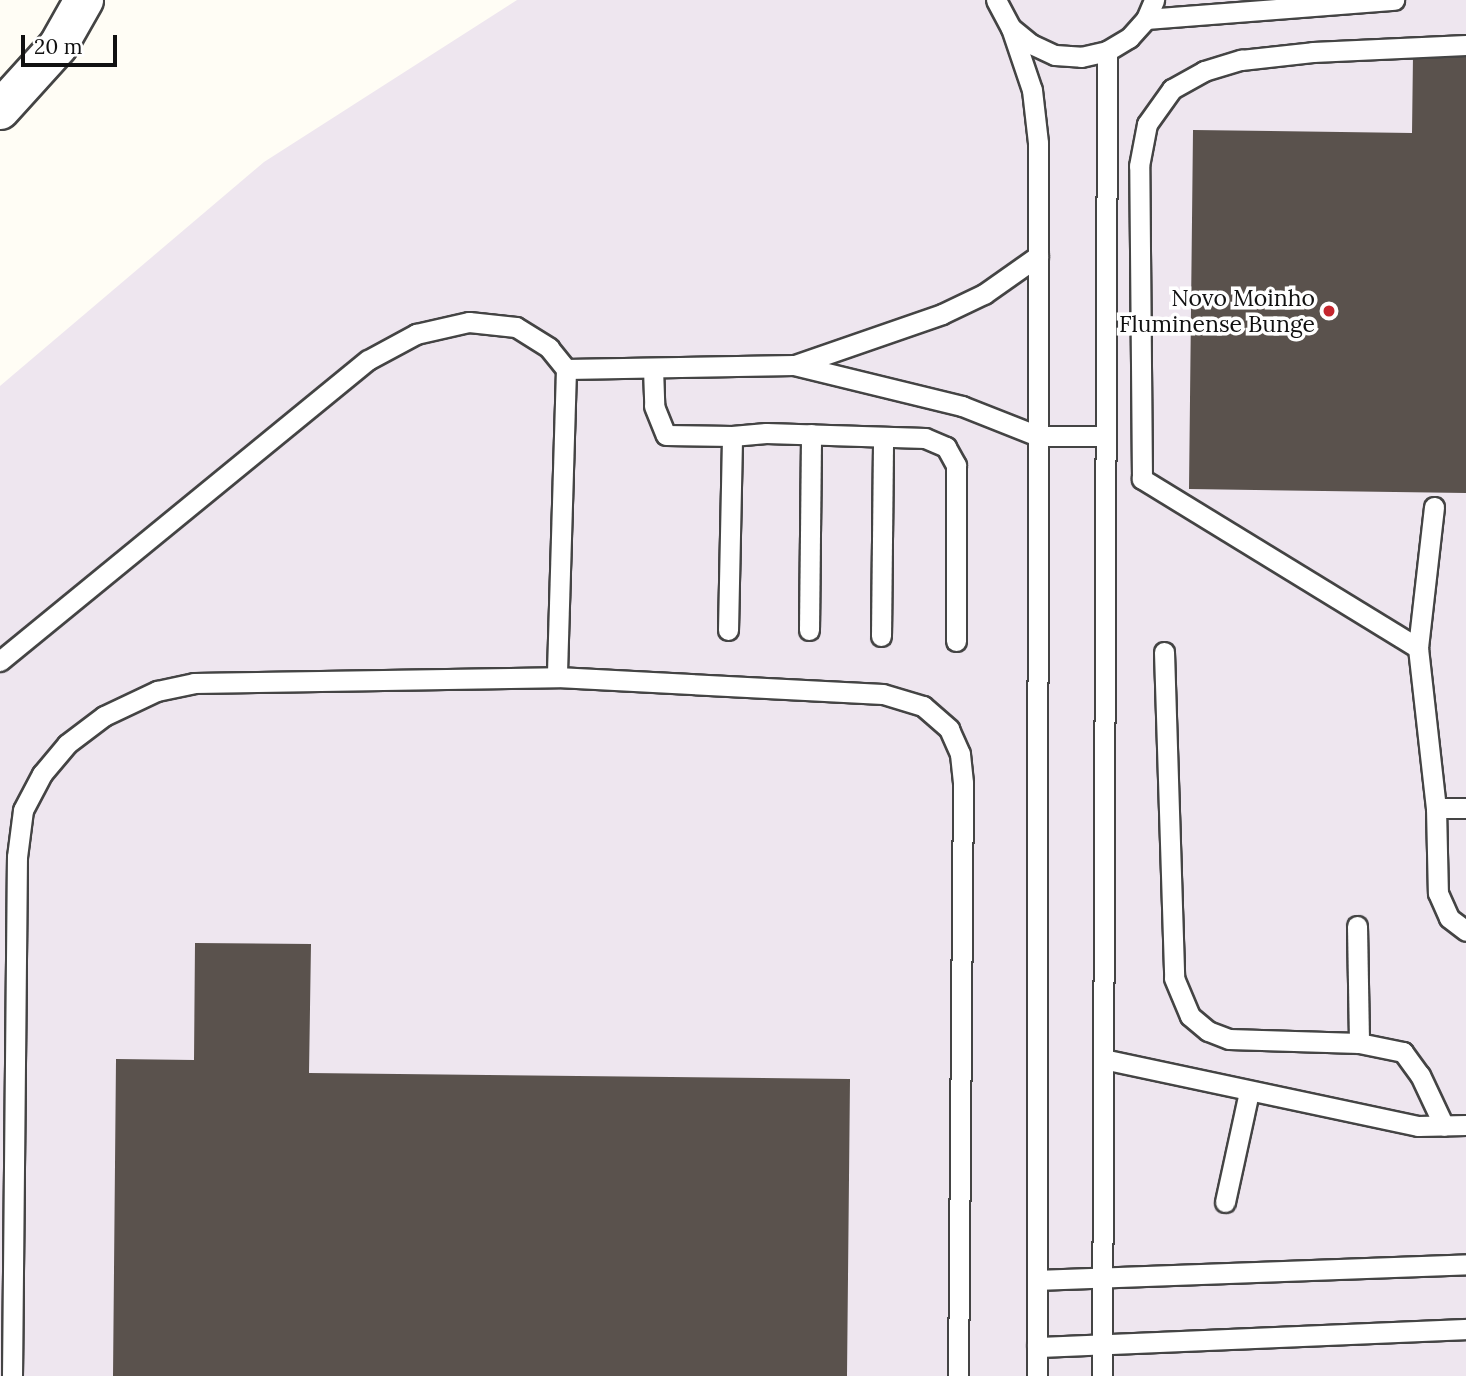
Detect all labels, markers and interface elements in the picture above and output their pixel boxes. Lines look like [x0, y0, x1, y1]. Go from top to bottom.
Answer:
scale bar [24, 21, 121, 65]
text: 20 m [34, 33, 83, 60]
place label: Novo Moinho Fluminense Bunge [1119, 284, 1315, 338]
marker: Novo Moinho Fluminense Bunge [1321, 303, 1337, 319]

